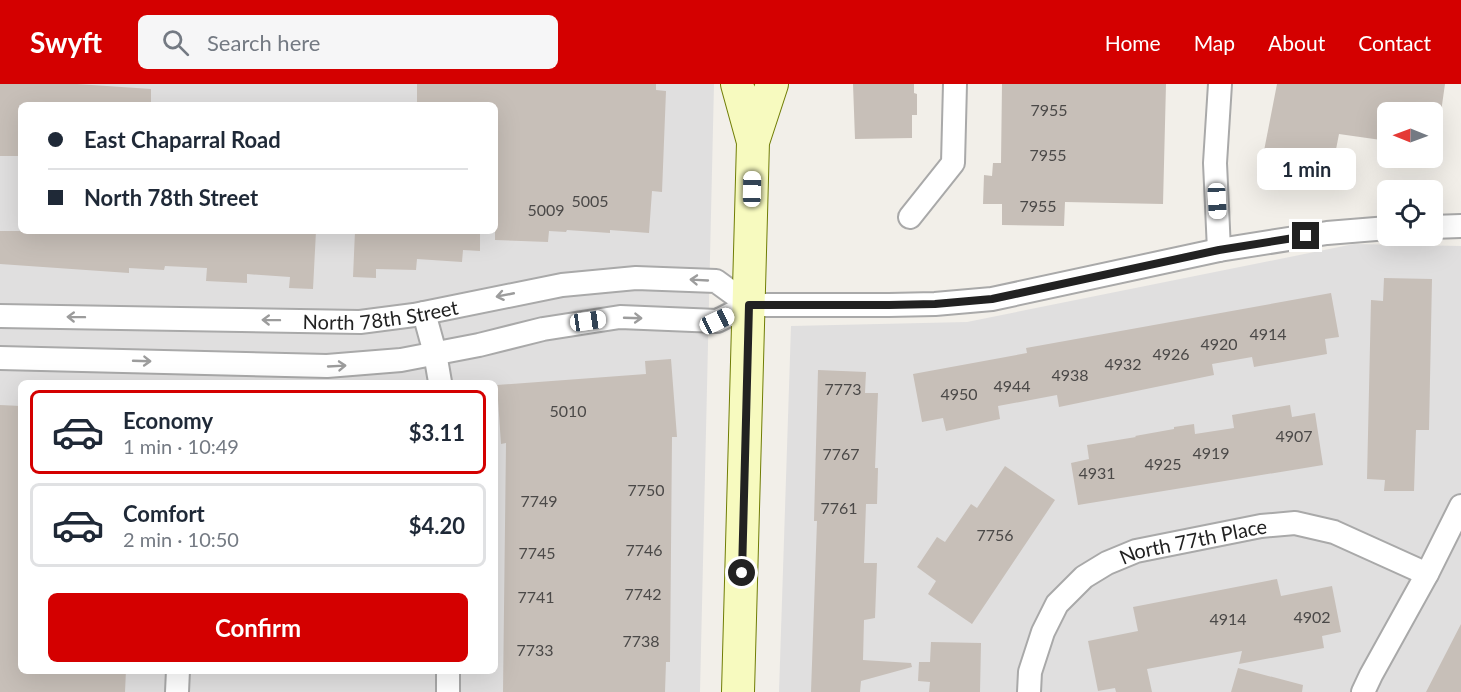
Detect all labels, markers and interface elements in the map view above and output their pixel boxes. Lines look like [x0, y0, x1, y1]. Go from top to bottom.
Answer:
search box [138, 15, 558, 69]
text: Swyft [30, 25, 102, 59]
icon: search [159, 26, 192, 59]
text: Search here [207, 29, 320, 56]
text: Home [1105, 30, 1161, 55]
text: Map [1194, 30, 1235, 55]
text: About [1268, 30, 1325, 55]
text: Contact [1358, 30, 1431, 55]
house number: 7955 [1030, 100, 1068, 119]
north arrow [1377, 102, 1443, 168]
map controls [1377, 102, 1443, 246]
text: East Chaparral Road [84, 126, 281, 153]
house number: 7955 [1029, 145, 1067, 164]
callout: 1 min [1256, 149, 1356, 191]
text: 1 min [1282, 157, 1331, 181]
car [743, 171, 761, 207]
button: locate [1377, 180, 1443, 246]
car [1207, 183, 1227, 219]
text: North 78th Street [84, 184, 258, 211]
house number: 5005 [571, 191, 609, 210]
house number: 7955 [1019, 196, 1057, 215]
house number: 5009 [527, 200, 565, 219]
route end [1292, 222, 1319, 249]
one-way arrow [689, 274, 709, 285]
one-way arrow [496, 290, 515, 301]
street label: North 78th Street [303, 294, 460, 334]
car [697, 305, 737, 337]
car [569, 310, 607, 332]
one-way arrow [66, 311, 86, 323]
one-way arrow [622, 312, 642, 323]
one-way arrow [261, 315, 281, 326]
house number: 4914 [1249, 324, 1287, 343]
house number: 4920 [1200, 334, 1238, 353]
house number: 4926 [1152, 344, 1190, 363]
house number: 4932 [1104, 354, 1142, 373]
one-way arrow [132, 356, 152, 367]
one-way arrow [327, 360, 347, 371]
house number: 4938 [1051, 365, 1089, 384]
house number: 4944 [993, 376, 1031, 395]
house number: 7773 [824, 379, 862, 398]
house number: 4950 [940, 384, 978, 403]
house number: 5010 [549, 401, 587, 420]
icon: car [51, 405, 105, 459]
text: Economy [123, 407, 213, 434]
text: $3.11 [409, 419, 465, 446]
house number: 4907 [1275, 426, 1313, 445]
text: 1 min · 10:49 [123, 434, 239, 458]
house number: 4919 [1192, 443, 1230, 462]
house number: 7767 [822, 444, 860, 463]
house number: 4925 [1144, 454, 1182, 473]
house number: 4931 [1078, 463, 1116, 482]
house number: 7750 [627, 480, 665, 499]
house number: 7749 [520, 491, 558, 510]
icon: car [51, 498, 105, 552]
house number: 7761 [820, 498, 858, 517]
text: Comfort [123, 500, 205, 527]
text: $4.20 [409, 512, 465, 539]
street label: North 77th Place [1116, 514, 1268, 569]
house number: 7756 [976, 525, 1014, 544]
text: 2 min · 10:50 [123, 527, 239, 551]
house number: 7746 [625, 540, 663, 559]
house number: 7745 [518, 543, 556, 562]
route start [728, 559, 755, 586]
house number: 7742 [624, 584, 662, 603]
house number: 7741 [517, 587, 555, 606]
button: Confirm [48, 593, 468, 662]
house number: 4902 [1293, 607, 1331, 626]
house number: 4914 [1209, 609, 1247, 628]
house number: 7738 [622, 631, 660, 650]
house number: 7733 [516, 640, 554, 659]

